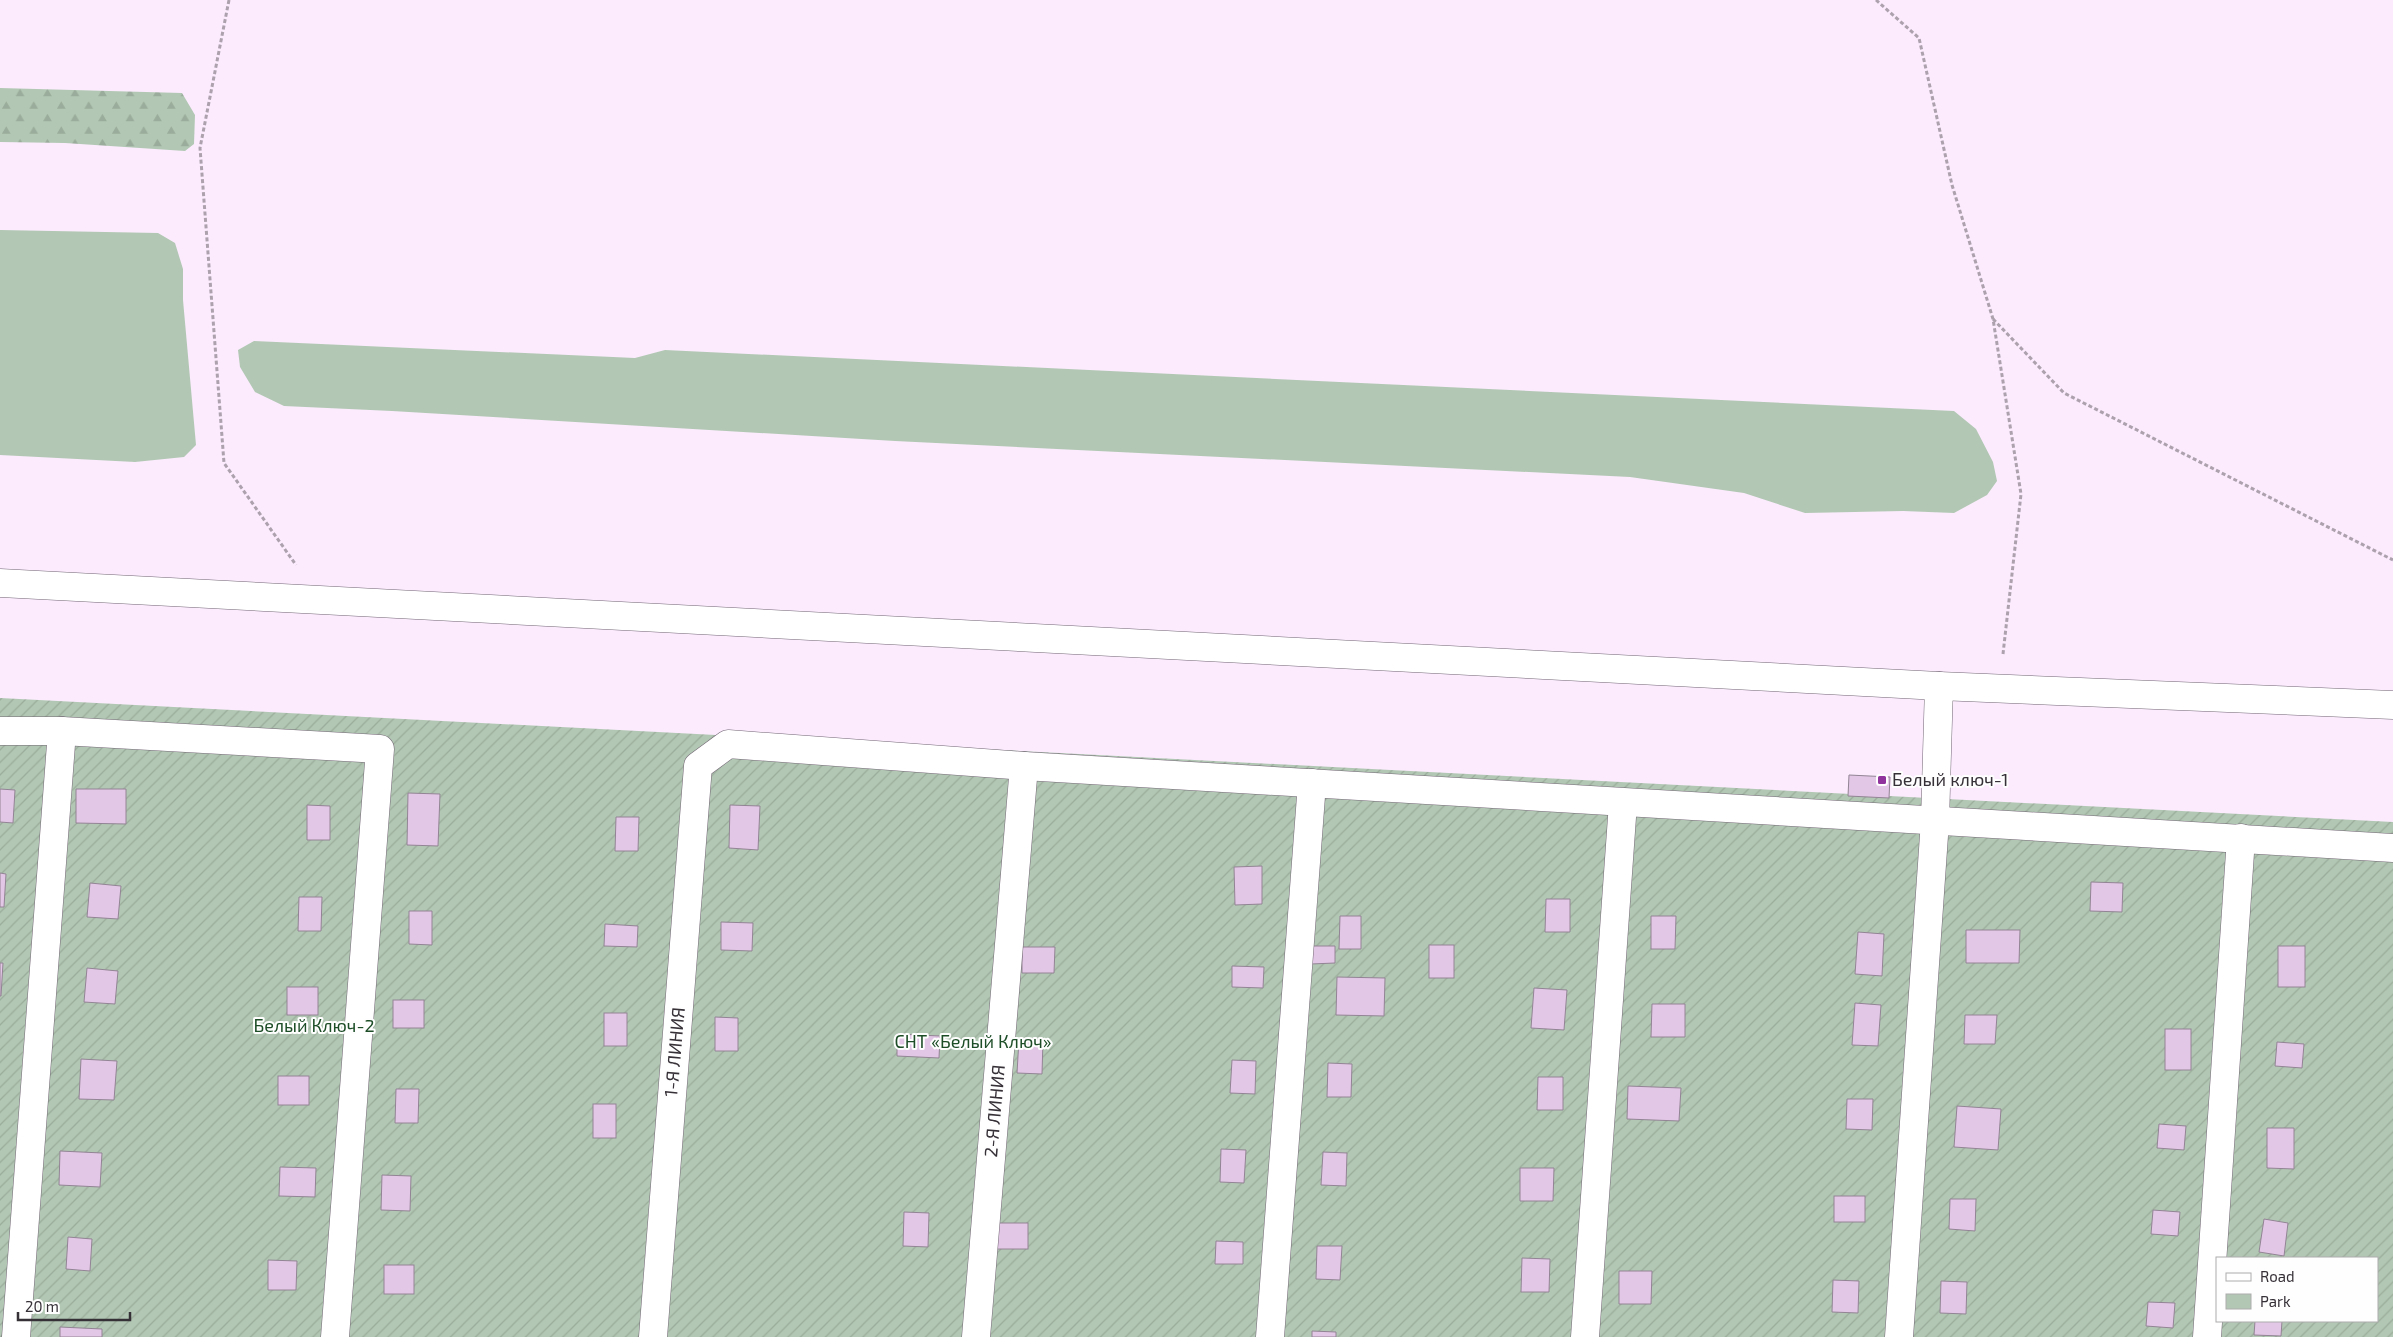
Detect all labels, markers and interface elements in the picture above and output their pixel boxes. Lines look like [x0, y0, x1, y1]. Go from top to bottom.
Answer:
place label: Белый ключ-1 [1892, 768, 2009, 790]
marker: Белый ключ-1 [1876, 774, 1888, 786]
street label: 1-Я ЛИНИЯ [659, 1006, 689, 1098]
park label: Белый Ключ-2 [253, 1014, 375, 1036]
park label: СНТ «Белый Ключ» [894, 1030, 1052, 1052]
street label: 2-Я ЛИНИЯ [979, 1064, 1009, 1158]
legend [2216, 1257, 2378, 1322]
text: Road [2260, 1267, 2295, 1285]
scale bar [18, 1290, 130, 1322]
text: Park [2260, 1292, 2291, 1310]
text: 20 m [25, 1297, 59, 1315]

